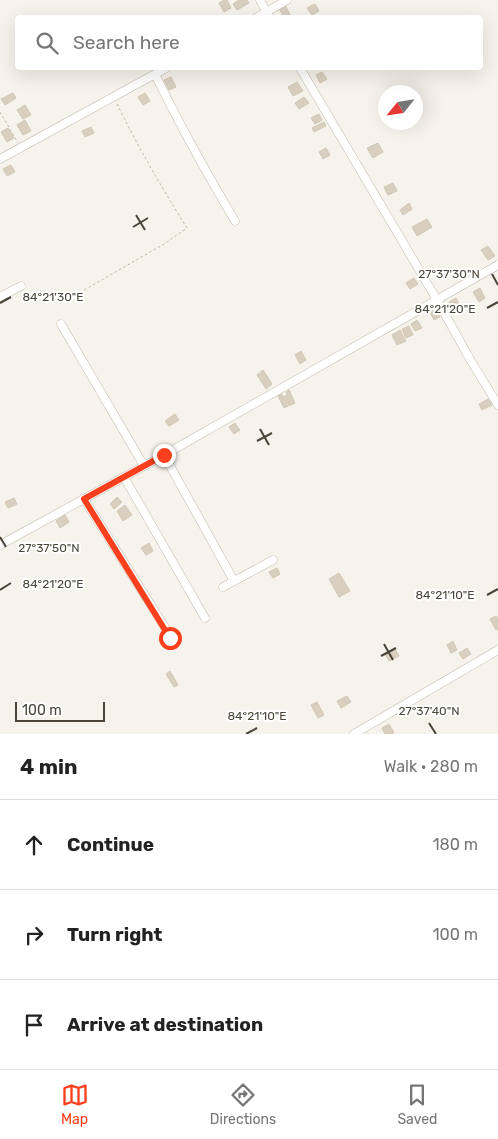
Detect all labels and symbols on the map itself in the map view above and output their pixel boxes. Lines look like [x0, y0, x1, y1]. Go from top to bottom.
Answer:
north arrow [378, 85, 423, 130]
text: 27°37'30"N [418, 267, 480, 281]
text: 84°21'30"E [22, 290, 84, 304]
text: 84°21'20"E [415, 302, 475, 316]
route end [153, 444, 176, 467]
text: 27°37'50"N [18, 541, 80, 555]
text: 84°21'20"E [23, 577, 83, 591]
text: 84°21'10"E [415, 588, 475, 602]
route start [159, 627, 182, 650]
scale bar [15, 699, 105, 722]
text: 27°37'40"N [398, 704, 460, 718]
text: 84°21'10"E [227, 709, 287, 723]

